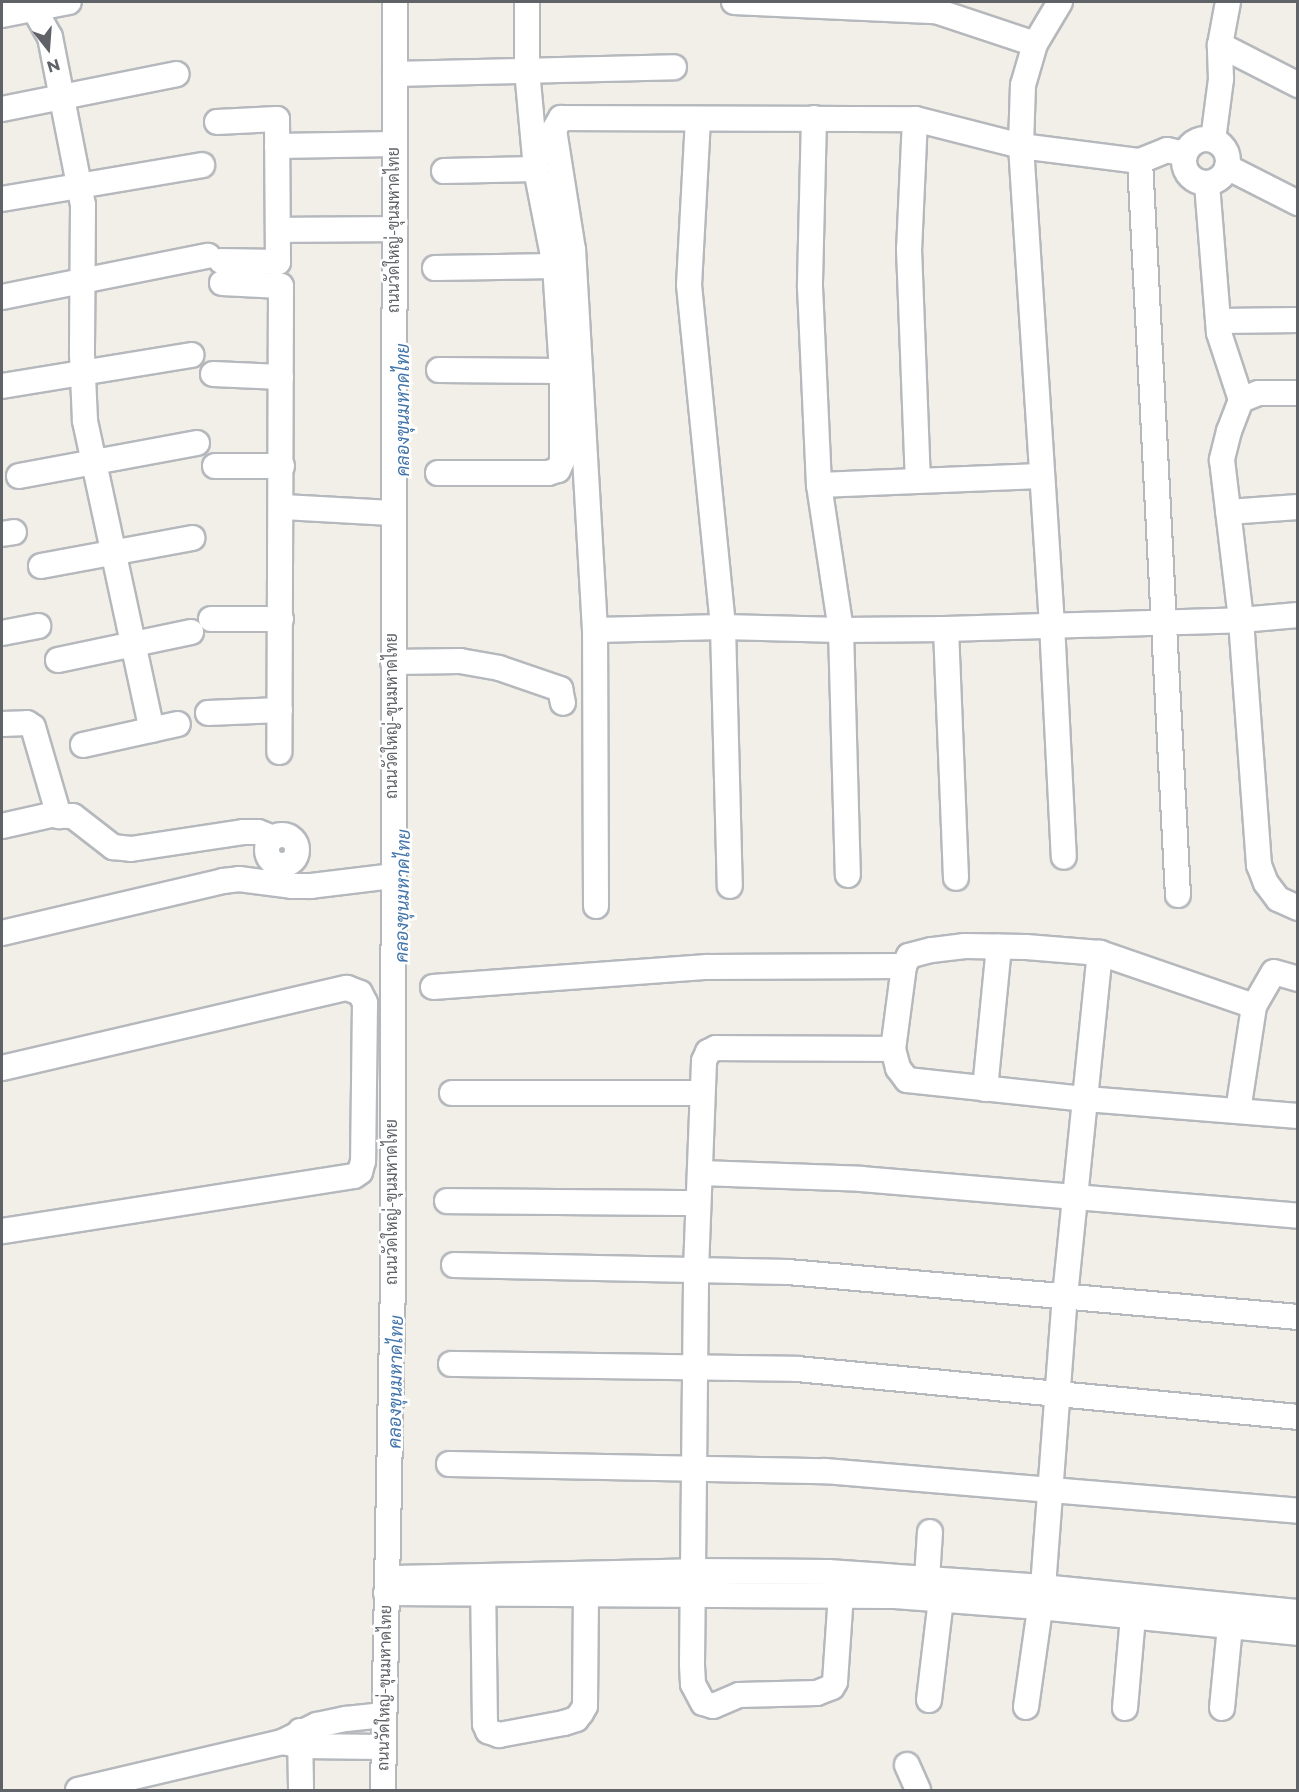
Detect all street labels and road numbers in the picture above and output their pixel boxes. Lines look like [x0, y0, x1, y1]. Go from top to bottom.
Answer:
street label: ถนนวัดใหญ่-ขุนมหาดไทย [384, 147, 404, 313]
street label: ถนนวัดใหญ่-ขุนมหาดไทย [382, 633, 402, 799]
street label: ถนนวัดใหญ่-ขุนมหาดไทย [382, 1119, 402, 1285]
street label: ถนนวัดใหญ่-ขุนมหาดไทย [374, 1605, 396, 1771]

